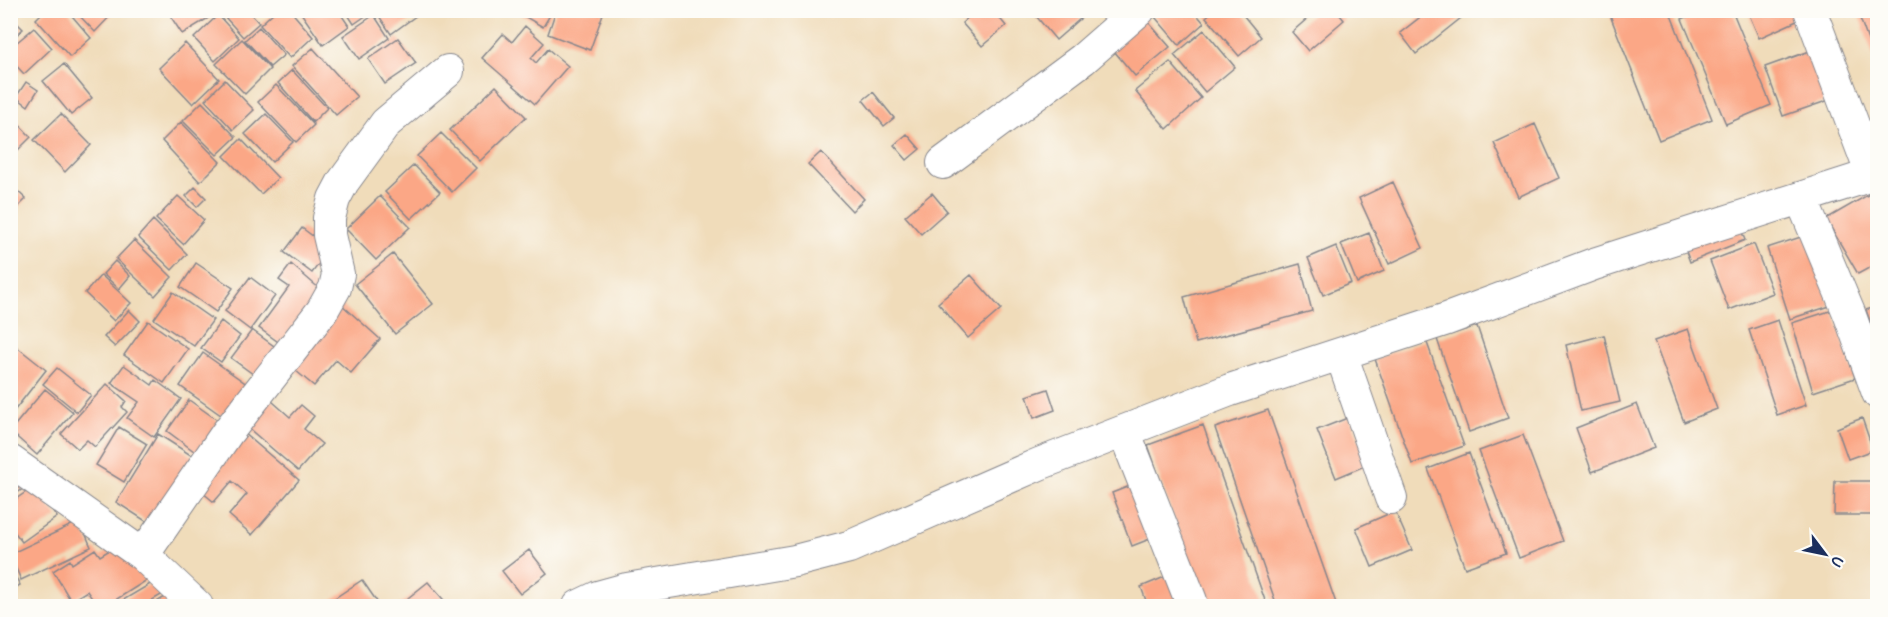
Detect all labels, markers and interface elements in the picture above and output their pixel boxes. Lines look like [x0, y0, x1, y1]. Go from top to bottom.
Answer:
north arrow [1795, 524, 1855, 584]
text: U [1826, 552, 1849, 572]

